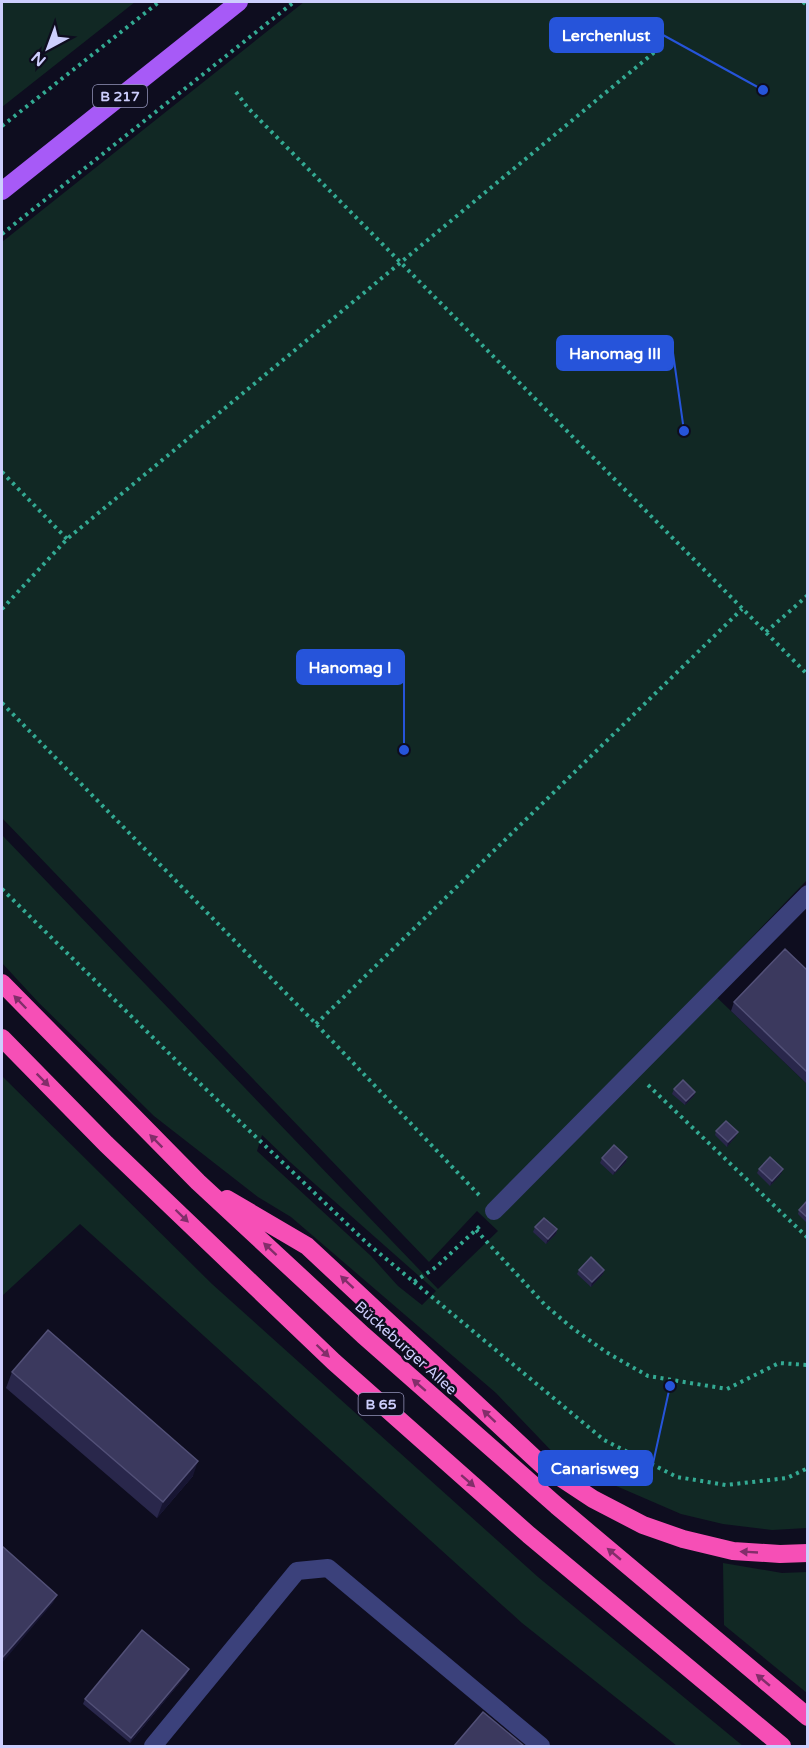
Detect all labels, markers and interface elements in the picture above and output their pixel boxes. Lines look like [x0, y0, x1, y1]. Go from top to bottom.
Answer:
north arrow [18, 18, 78, 78]
callout: Lerchenlust [550, 18, 663, 52]
text: Lerchenlust [562, 26, 651, 46]
text: N [27, 47, 50, 70]
road number: B 217 [93, 85, 147, 107]
callout: Hanomag III [557, 336, 673, 370]
text: Hanomag III [569, 344, 661, 364]
callout: Hanomag I [297, 650, 404, 684]
text: Hanomag I [308, 658, 392, 678]
one-way arrow [13, 995, 27, 1009]
one-way arrow [35, 1072, 49, 1086]
one-way arrow [150, 1134, 164, 1148]
one-way arrow [175, 1209, 189, 1223]
one-way arrow [263, 1242, 278, 1256]
one-way arrow [340, 1276, 354, 1290]
street label: Bückeburger Allee [351, 1297, 461, 1399]
one-way arrow [315, 1344, 329, 1358]
one-way arrow [412, 1379, 427, 1392]
road number: B 65 [358, 1393, 404, 1415]
one-way arrow [482, 1409, 496, 1423]
callout: Canarisweg [539, 1451, 652, 1485]
text: Canarisweg [551, 1459, 639, 1479]
one-way arrow [461, 1474, 476, 1488]
one-way arrow [740, 1547, 759, 1557]
one-way arrow [607, 1548, 622, 1561]
one-way arrow [756, 1674, 771, 1687]

